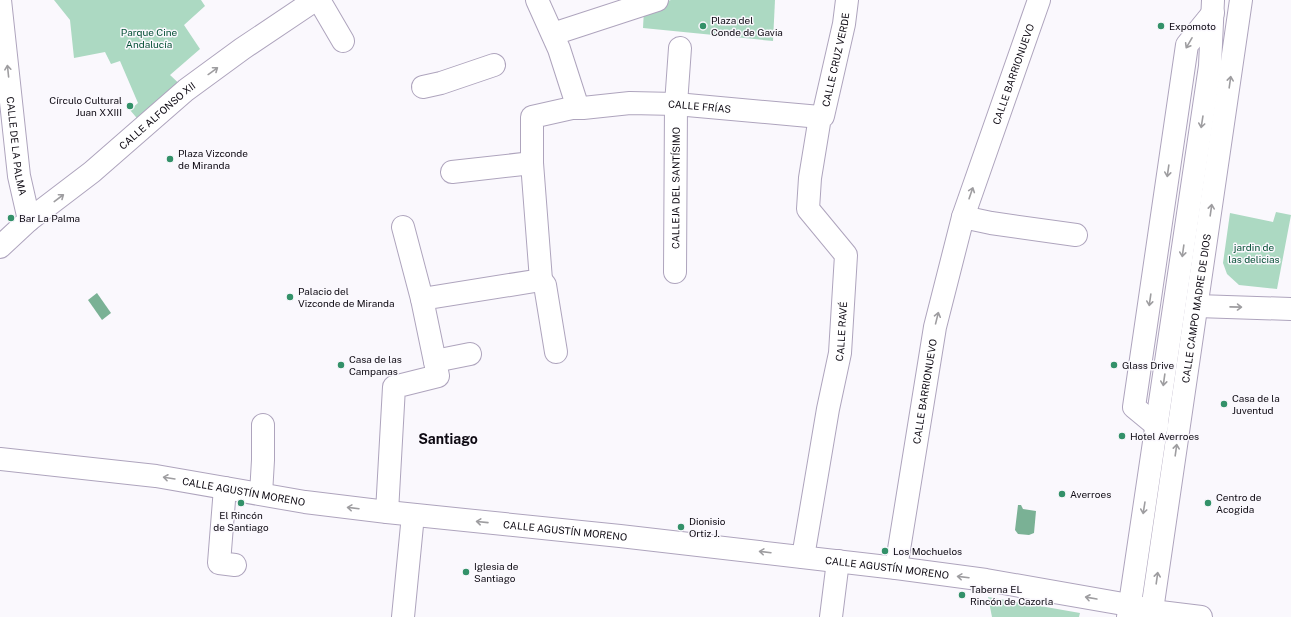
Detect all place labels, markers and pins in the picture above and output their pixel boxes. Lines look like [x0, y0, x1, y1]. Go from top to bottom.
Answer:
place label: Plaza del Conde de Gavia [711, 14, 783, 38]
place label: Expomoto [1169, 20, 1216, 32]
marker: Plaza del Conde de Gavia [698, 21, 708, 31]
marker: Expomoto [1156, 21, 1166, 31]
place label: Círculo Cultural Juan XXIII [49, 94, 122, 118]
marker: Círculo Cultural Juan XXIII [125, 101, 135, 111]
place label: Plaza Vizconde de Miranda [178, 147, 248, 171]
marker: Plaza Vizconde de Miranda [165, 154, 175, 164]
place label: Bar La Palma [19, 212, 80, 224]
marker: Bar La Palma [6, 213, 16, 223]
place label: Palacio del Vizconde de Miranda [298, 285, 395, 309]
marker: Palacio del Vizconde de Miranda [285, 292, 295, 302]
place label: Casa de las Campanas [349, 353, 402, 377]
place label: Glass Drive [1122, 359, 1175, 371]
marker: Casa de las Campanas [336, 360, 346, 370]
marker: Glass Drive [1109, 360, 1119, 370]
place label: Casa de la Juventud [1232, 392, 1280, 416]
marker: Casa de la Juventud [1219, 399, 1229, 409]
place label: Hotel Averroes [1130, 430, 1199, 442]
marker: Hotel Averroes [1117, 431, 1127, 441]
place label: Averroes [1070, 488, 1111, 500]
marker: Averroes [1057, 489, 1067, 499]
place label: Centro de Acogida [1216, 491, 1262, 515]
marker: El Rincón de Santiago [236, 498, 246, 508]
marker: Centro de Acogida [1203, 498, 1213, 508]
place label: El Rincón de Santiago [213, 509, 269, 533]
place label: Dionisio Ortiz J. [689, 515, 726, 539]
marker: Dionisio Ortiz J. [676, 522, 686, 532]
place label: Los Mochuelos [893, 545, 962, 557]
marker: Los Mochuelos [880, 546, 890, 556]
place label: Iglesia de Santiago [474, 560, 519, 584]
marker: Iglesia de Santiago [461, 567, 471, 577]
place label: Taberna EL Rincón de Cazorla [970, 583, 1053, 607]
marker: Taberna EL Rincón de Cazorla [957, 590, 967, 600]

